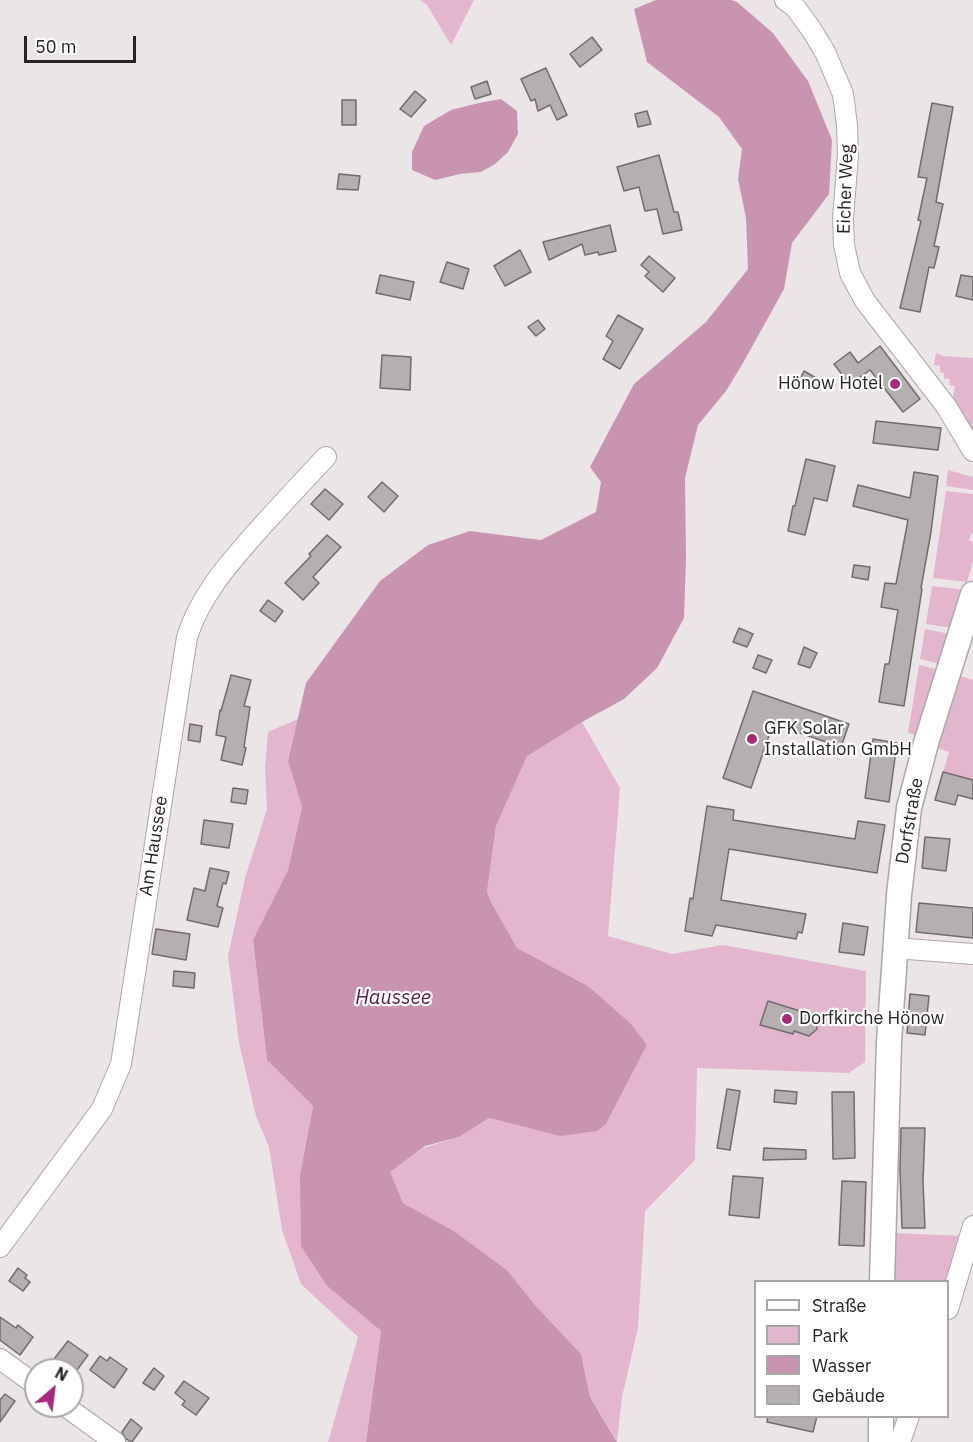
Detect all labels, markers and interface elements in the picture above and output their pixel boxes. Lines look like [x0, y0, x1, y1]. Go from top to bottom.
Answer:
scale bar [27, 24, 140, 62]
text: 50 m [35, 35, 77, 58]
street label: Eicher Weg [834, 144, 858, 234]
place label: Hönow Hotel [778, 373, 883, 395]
marker: Hönow Hotel [888, 377, 902, 391]
place label: GFK Solar Installation GmbH [764, 718, 912, 760]
marker: GFK Solar Installation GmbH [745, 732, 759, 746]
street label: Dorfstraße [892, 776, 928, 866]
street label: Am Haussee [135, 794, 173, 898]
water label: Haussee [355, 986, 431, 1010]
place label: Dorfkirche Hönow [799, 1008, 944, 1030]
marker: Dorfkirche Hönow [780, 1012, 794, 1026]
legend [754, 1280, 949, 1418]
text: Straße [812, 1294, 866, 1317]
text: Park [812, 1324, 848, 1347]
text: Wasser [812, 1354, 871, 1377]
north arrow [24, 1358, 84, 1418]
text: N [52, 1362, 71, 1385]
text: Gebäude [812, 1384, 885, 1407]

